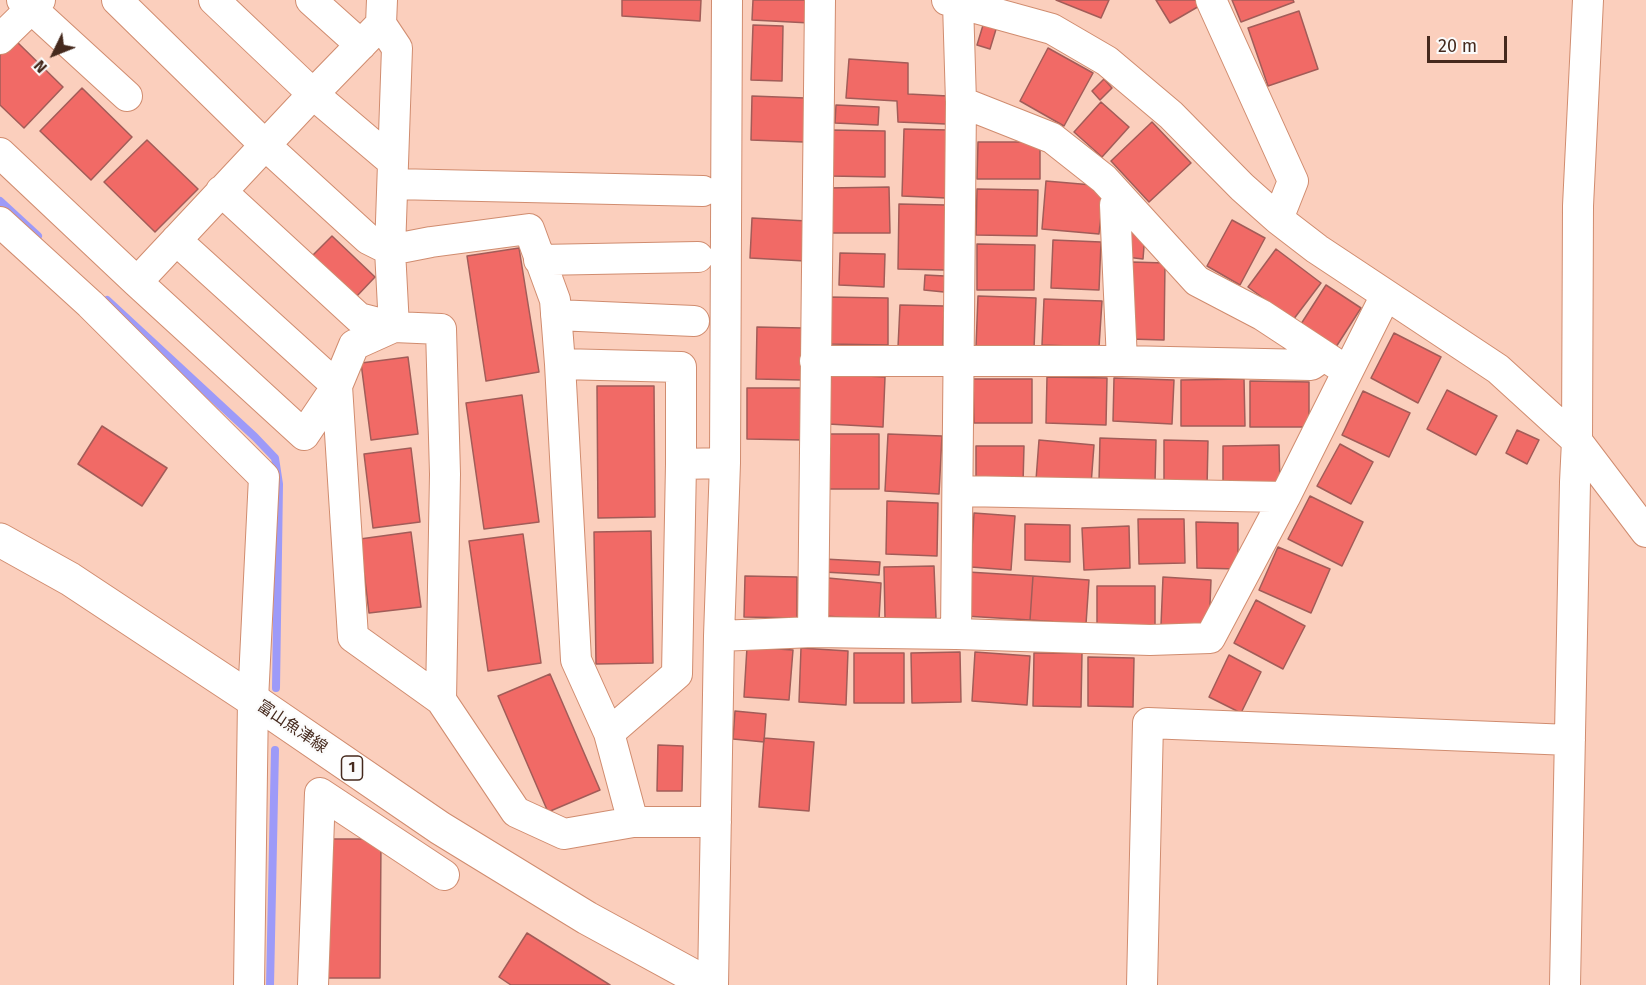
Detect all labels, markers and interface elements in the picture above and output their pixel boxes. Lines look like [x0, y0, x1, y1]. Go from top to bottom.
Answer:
north arrow [24, 24, 84, 84]
scale bar [1430, 24, 1510, 62]
text: 20 m [1438, 35, 1477, 57]
text: N [30, 56, 51, 77]
street label: 富山魚津線 [253, 697, 331, 757]
road number: 1 [342, 756, 362, 780]

